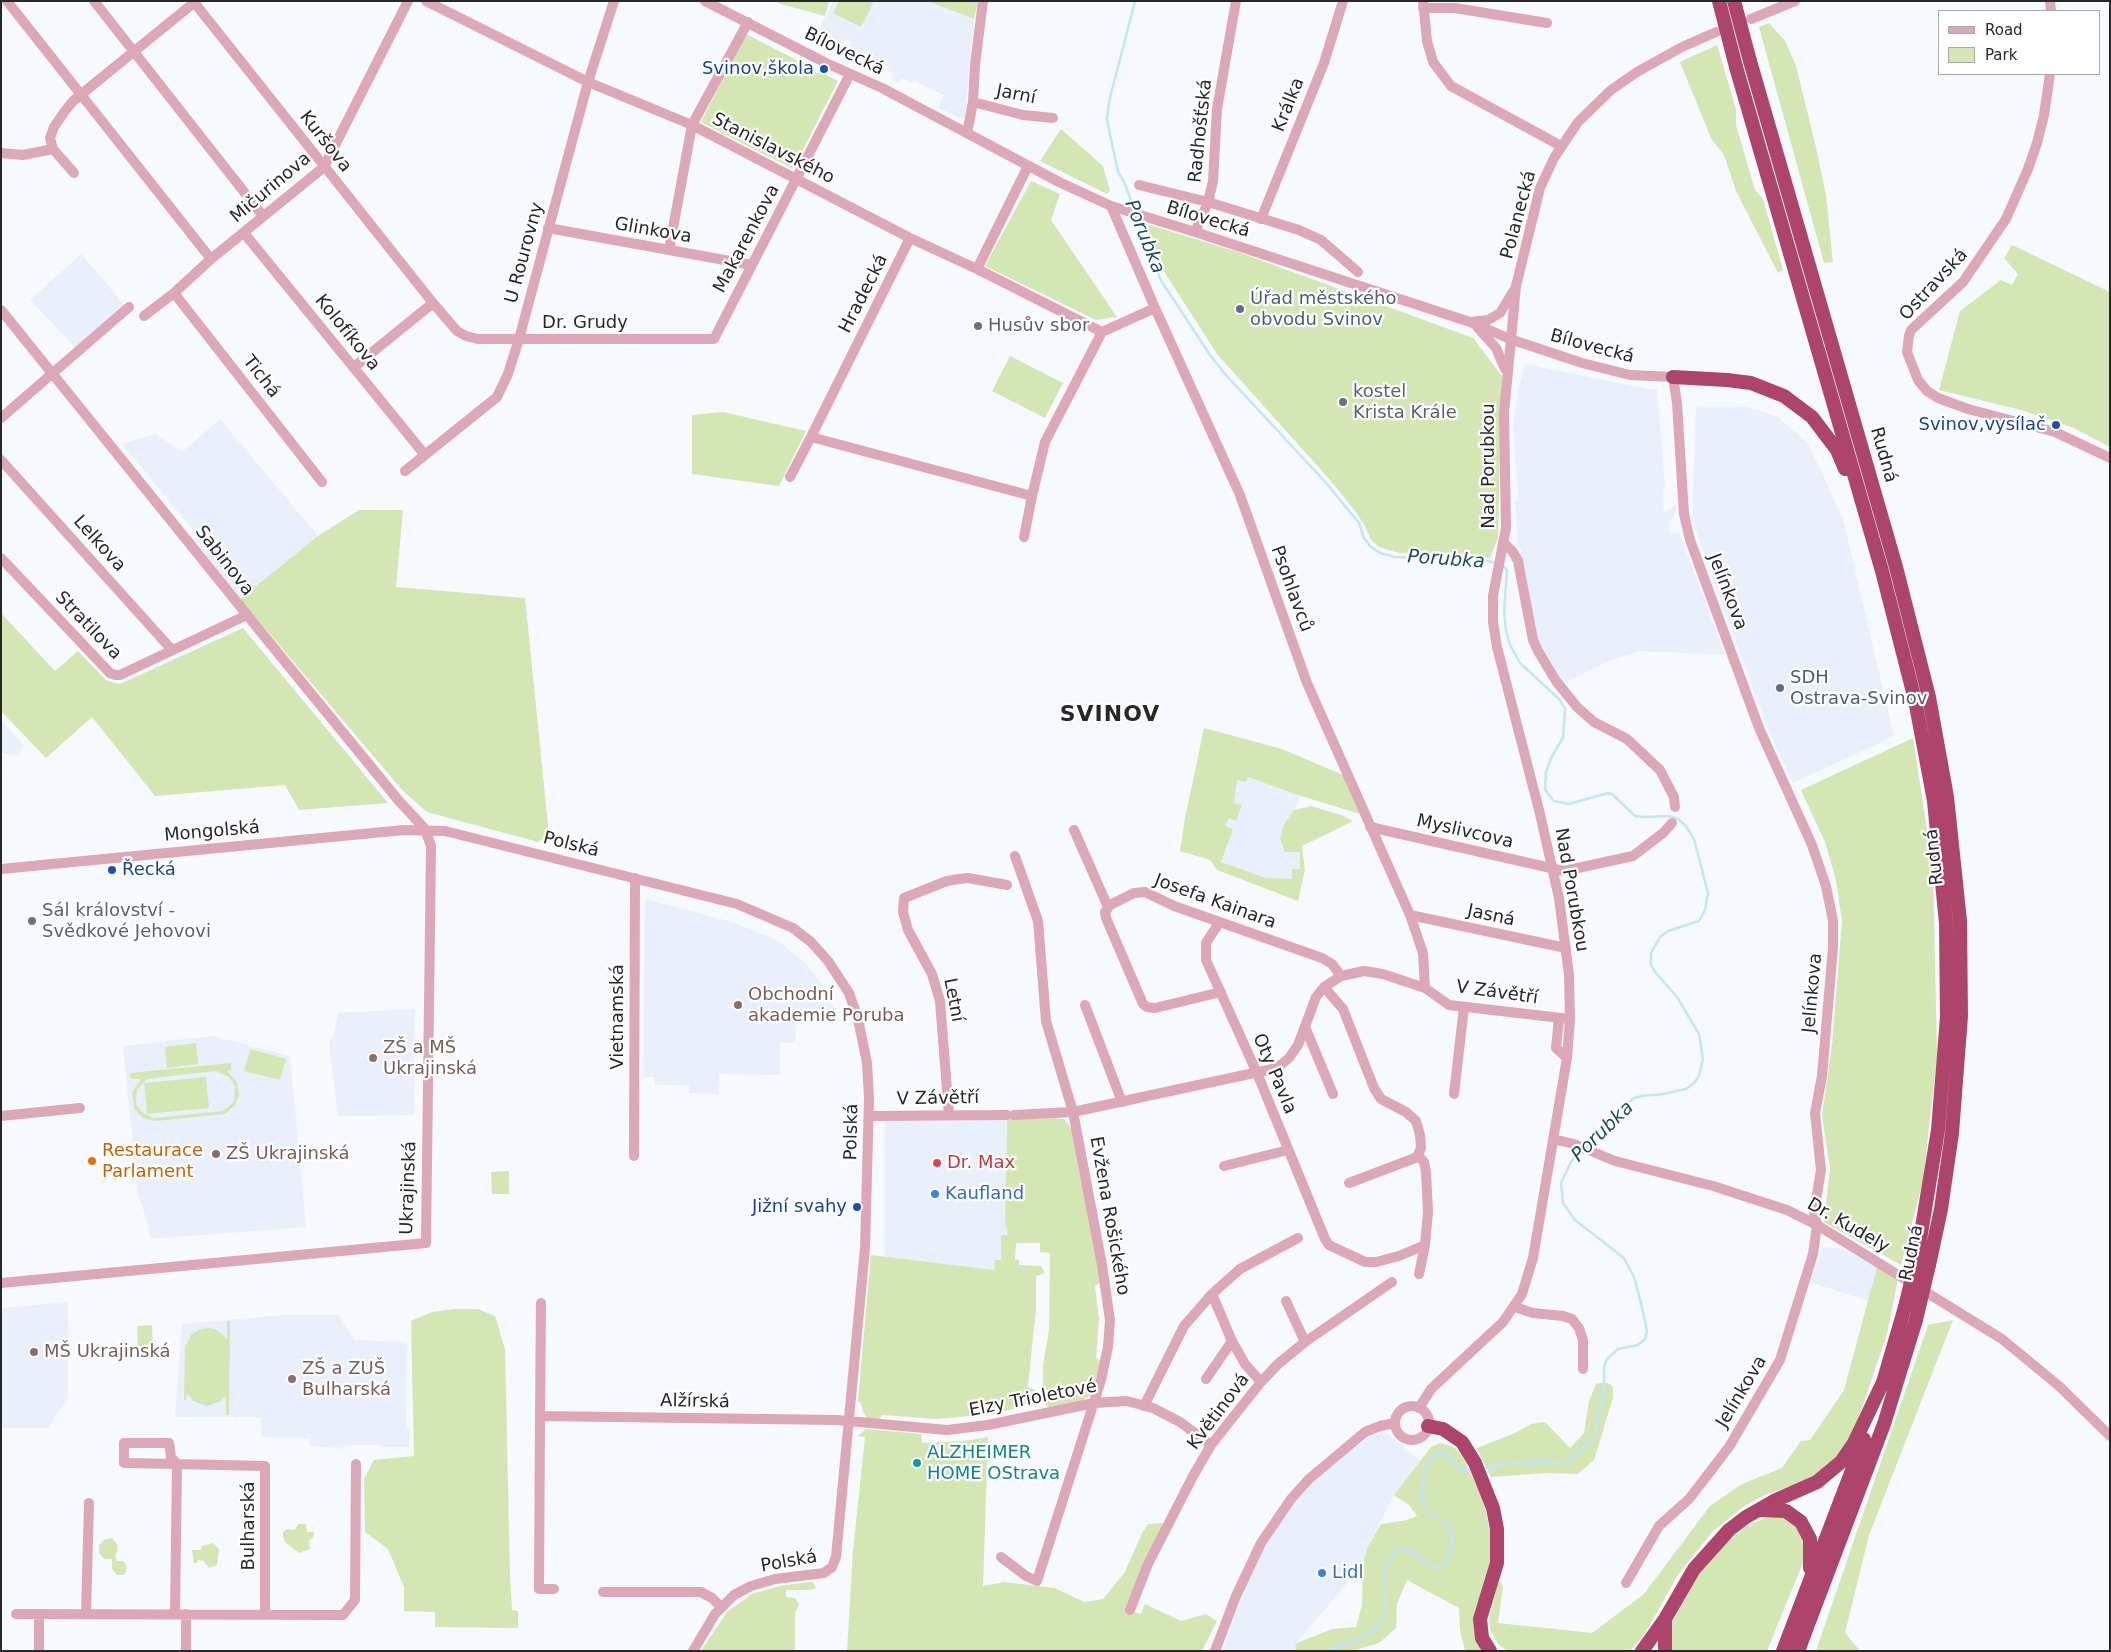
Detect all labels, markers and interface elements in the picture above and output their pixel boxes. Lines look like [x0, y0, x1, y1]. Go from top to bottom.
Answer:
legend [1938, 10, 2101, 75]
text: Road [1985, 21, 2023, 39]
street label: Bílovecká [801, 23, 887, 81]
text: Park [1985, 46, 2017, 64]
place label: Svinov,škola [702, 58, 814, 80]
marker: Svinov,škola [818, 63, 830, 75]
street label: Králka [1268, 75, 1310, 135]
street label: Radhošťská [1185, 78, 1217, 184]
street label: Jarní [994, 81, 1038, 109]
street label: Kuršova [294, 107, 356, 177]
street label: Stanislavského [708, 109, 838, 189]
street label: Mičurinova [226, 148, 316, 228]
street label: Polanecká [1497, 168, 1541, 262]
street label: Makarenkova [709, 181, 785, 297]
water label: Porubka [1119, 197, 1169, 277]
street label: Bílovecká [1164, 197, 1252, 243]
street label: U Rourovny [501, 200, 549, 306]
street label: Glinkova [613, 214, 693, 248]
street label: Ostravská [1895, 245, 1973, 325]
street label: Hradecká [835, 251, 893, 337]
place label: Úřad městského obvodu Svinov [1250, 288, 1396, 330]
street label: Kolofíkova [310, 291, 384, 375]
marker: Úřad městského obvodu Svinov [1234, 303, 1246, 315]
street label: Dr. Grudy [542, 312, 628, 334]
place label: Husův sbor [988, 315, 1089, 337]
marker: Husův sbor [972, 320, 984, 332]
street label: Bílovecká [1548, 325, 1636, 369]
street label: Tichá [238, 352, 284, 402]
place label: kostel Krista Krále [1353, 381, 1457, 424]
marker: kostel Krista Krále [1337, 396, 1349, 408]
street label: Nad Porubkou [1478, 403, 1500, 529]
place label: Svinov,vysílač [1919, 414, 2046, 436]
marker: Svinov,vysílač [2050, 419, 2062, 431]
street label: Rudná [1865, 425, 1901, 485]
street label: Lelkova [68, 511, 130, 577]
street label: Sabinova [190, 522, 258, 600]
street label: Psohlavců [1265, 543, 1317, 635]
water label: Porubka [1406, 546, 1486, 574]
street label: Jelínkova [1703, 551, 1751, 633]
street label: Stratilova [50, 587, 126, 665]
place label: SDH Ostrava-Svinov [1790, 667, 1927, 710]
marker: SDH Ostrava-Svinov [1774, 682, 1786, 694]
district label: SVINOV [1059, 702, 1161, 728]
street label: Myslivcova [1414, 810, 1516, 854]
street label: Mongolská [163, 817, 261, 847]
street label: Nad Porubkou [1549, 826, 1593, 954]
street label: Polská [541, 828, 601, 862]
street label: Rudná [1921, 828, 1949, 886]
place label: Řecká [122, 859, 176, 881]
marker: Řecká [106, 864, 118, 876]
street label: Josefa Kainara [1151, 870, 1279, 934]
place label: Sál království - Svědkové Jehovovi [42, 900, 211, 942]
street label: Jasná [1465, 900, 1517, 932]
marker: Sál království - Svědkové Jehovovi [26, 915, 38, 927]
street label: Jelínkova [1799, 952, 1827, 1034]
street label: Vietnamská [607, 964, 629, 1070]
street label: Letní [938, 976, 968, 1024]
street label: V Závětří [1455, 977, 1539, 1009]
place label: Obchodní akademie Poruba [748, 984, 904, 1026]
marker: Obchodní akademie Poruba [732, 999, 744, 1011]
street label: Oty Pavla [1247, 1030, 1301, 1118]
place label: ZŠ a MŠ Ukrajinská [383, 1037, 477, 1080]
marker: ZŠ a MŠ Ukrajinská [367, 1052, 379, 1064]
street label: V Závětří [897, 1087, 979, 1111]
water label: Porubka [1567, 1097, 1639, 1167]
street label: Polská [841, 1103, 863, 1161]
street label: Evžena Rošického [1084, 1135, 1134, 1297]
place label: Restaurace Parlament [102, 1140, 203, 1182]
street label: Ukrajinská [397, 1141, 421, 1235]
place label: ZŠ Ukrajinská [226, 1143, 349, 1165]
marker: ZŠ Ukrajinská [210, 1148, 222, 1160]
place label: Dr. Max [947, 1152, 1015, 1174]
marker: Restaurace Parlament [86, 1155, 98, 1167]
marker: Dr. Max [931, 1157, 943, 1169]
place label: Kaufland [945, 1183, 1024, 1205]
marker: Kaufland [929, 1188, 941, 1200]
street label: Dr. Kudely [1803, 1194, 1893, 1258]
place label: Jižní svahy [752, 1196, 847, 1218]
marker: Jižní svahy [851, 1201, 863, 1213]
street label: Rudná [1896, 1223, 1928, 1283]
place label: MŠ Ukrajinská [44, 1341, 171, 1363]
marker: MŠ Ukrajinská [28, 1346, 40, 1358]
street label: Jelínkova [1712, 1352, 1772, 1432]
place label: ZŠ a ZUŠ Bulharská [302, 1358, 391, 1400]
street label: Květinová [1183, 1370, 1255, 1454]
marker: ZŠ a ZUŠ Bulharská [286, 1373, 298, 1385]
street label: Elzy Trioletové [967, 1376, 1099, 1422]
street label: Alžírská [660, 1391, 730, 1413]
place label: ALZHEIMER HOME OStrava [927, 1442, 1060, 1485]
marker: ALZHEIMER HOME OStrava [911, 1457, 923, 1469]
street label: Bulharská [238, 1481, 260, 1571]
street label: Polská [759, 1546, 819, 1578]
place label: Lidl [1332, 1562, 1363, 1584]
marker: Lidl [1316, 1567, 1328, 1579]

